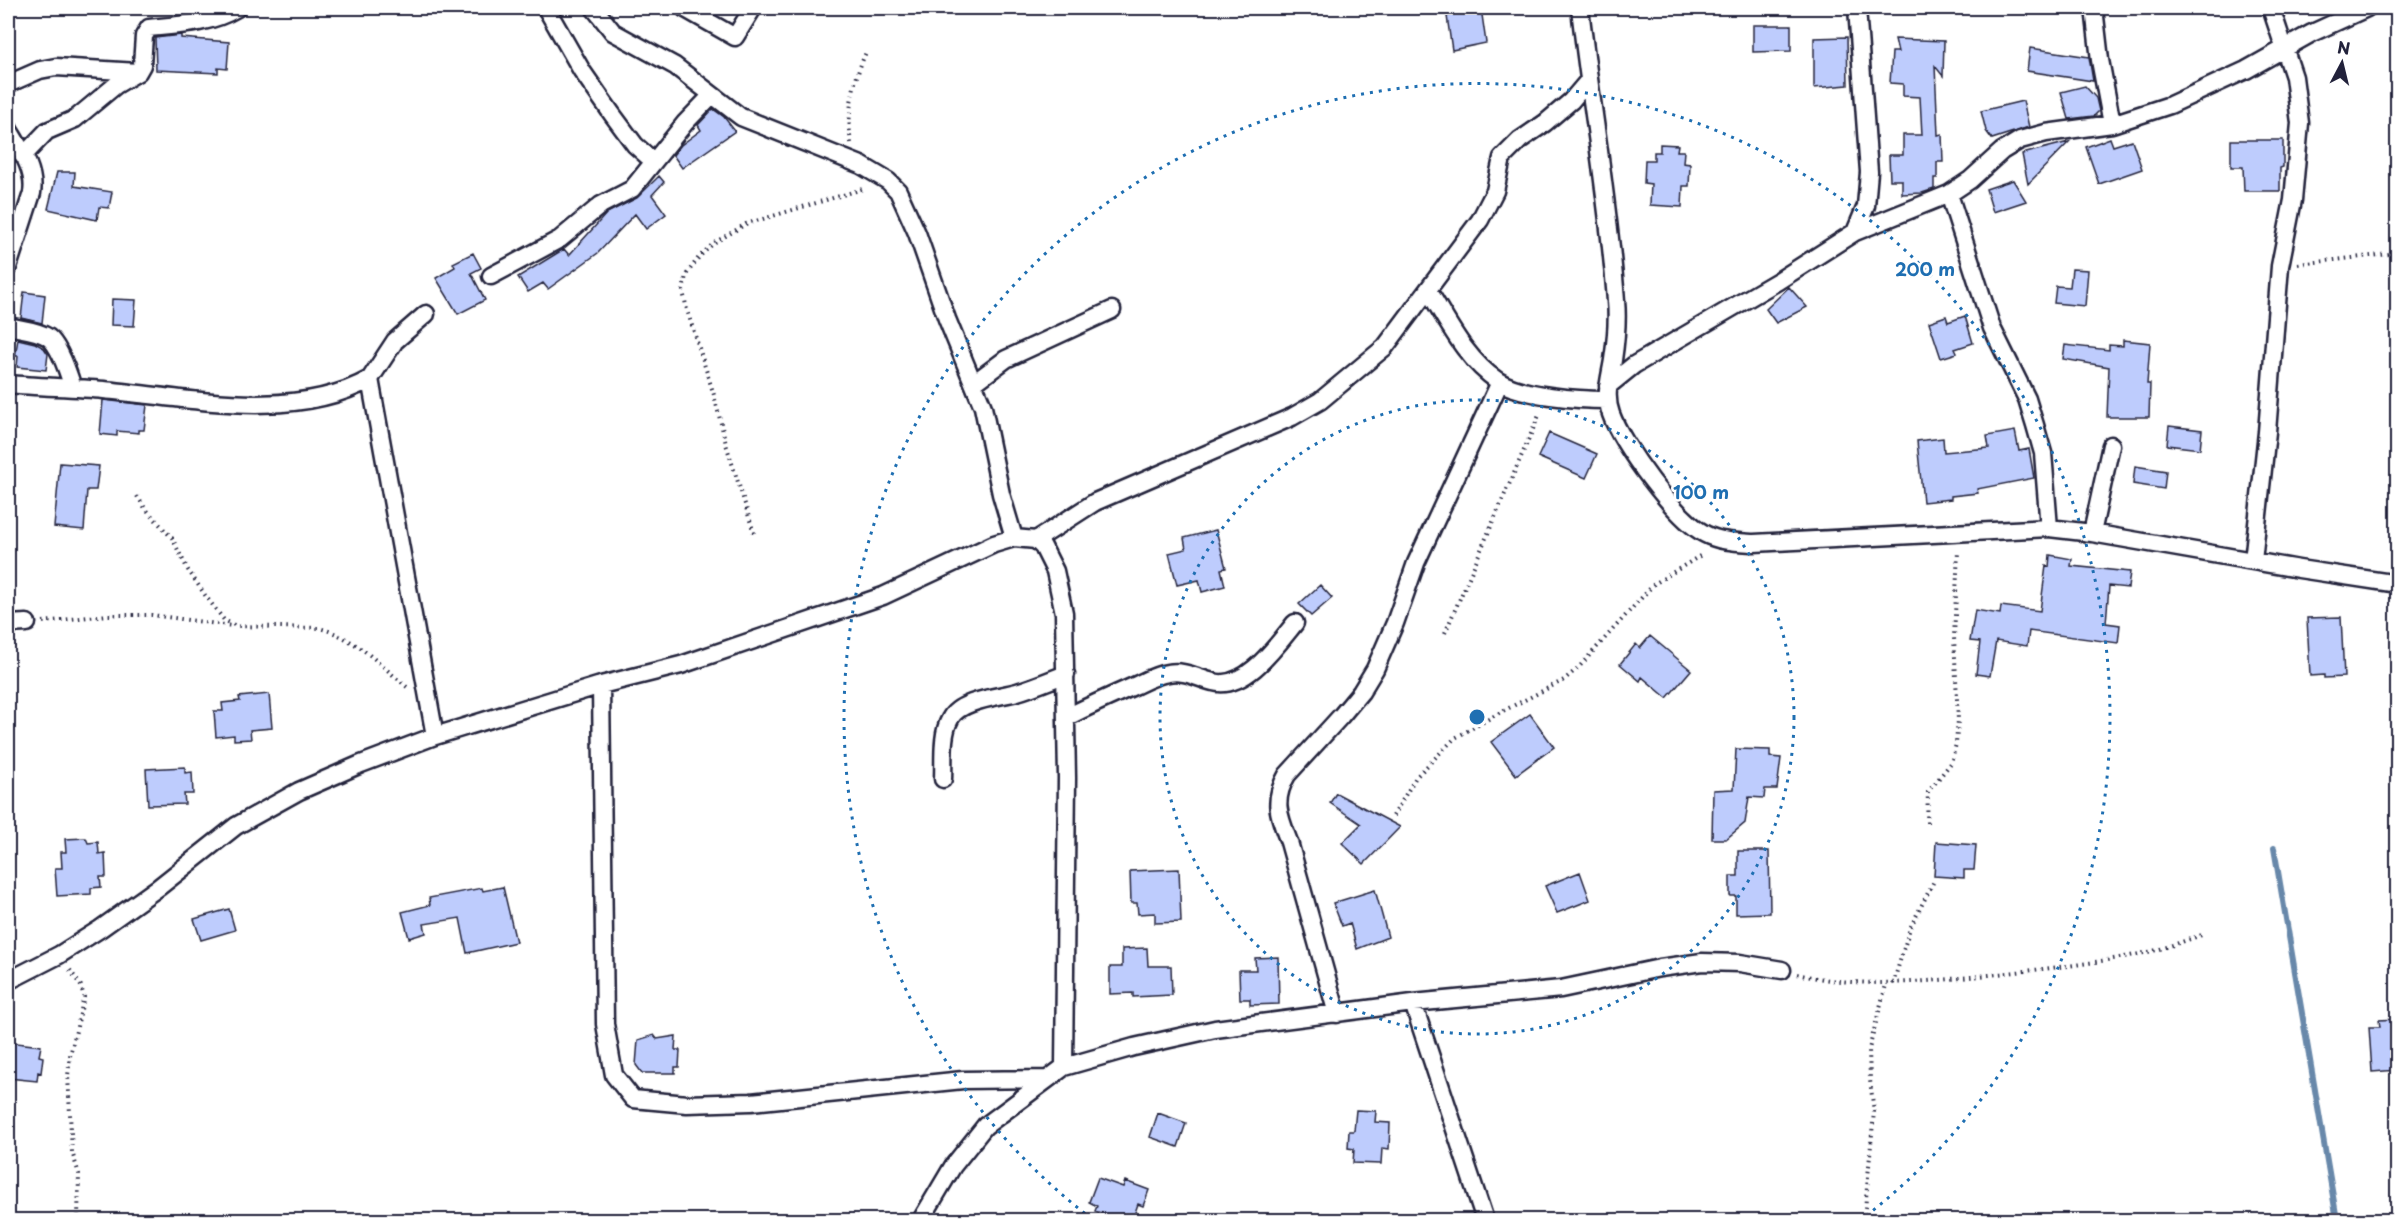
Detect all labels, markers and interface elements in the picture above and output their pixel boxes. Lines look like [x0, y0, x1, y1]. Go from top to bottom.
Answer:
north arrow [2312, 33, 2372, 93]
text: N [2336, 34, 2352, 60]
text: 200 m [1895, 255, 1955, 282]
text: 100 m [1673, 478, 1729, 505]
centre of rings [1467, 707, 1487, 727]

